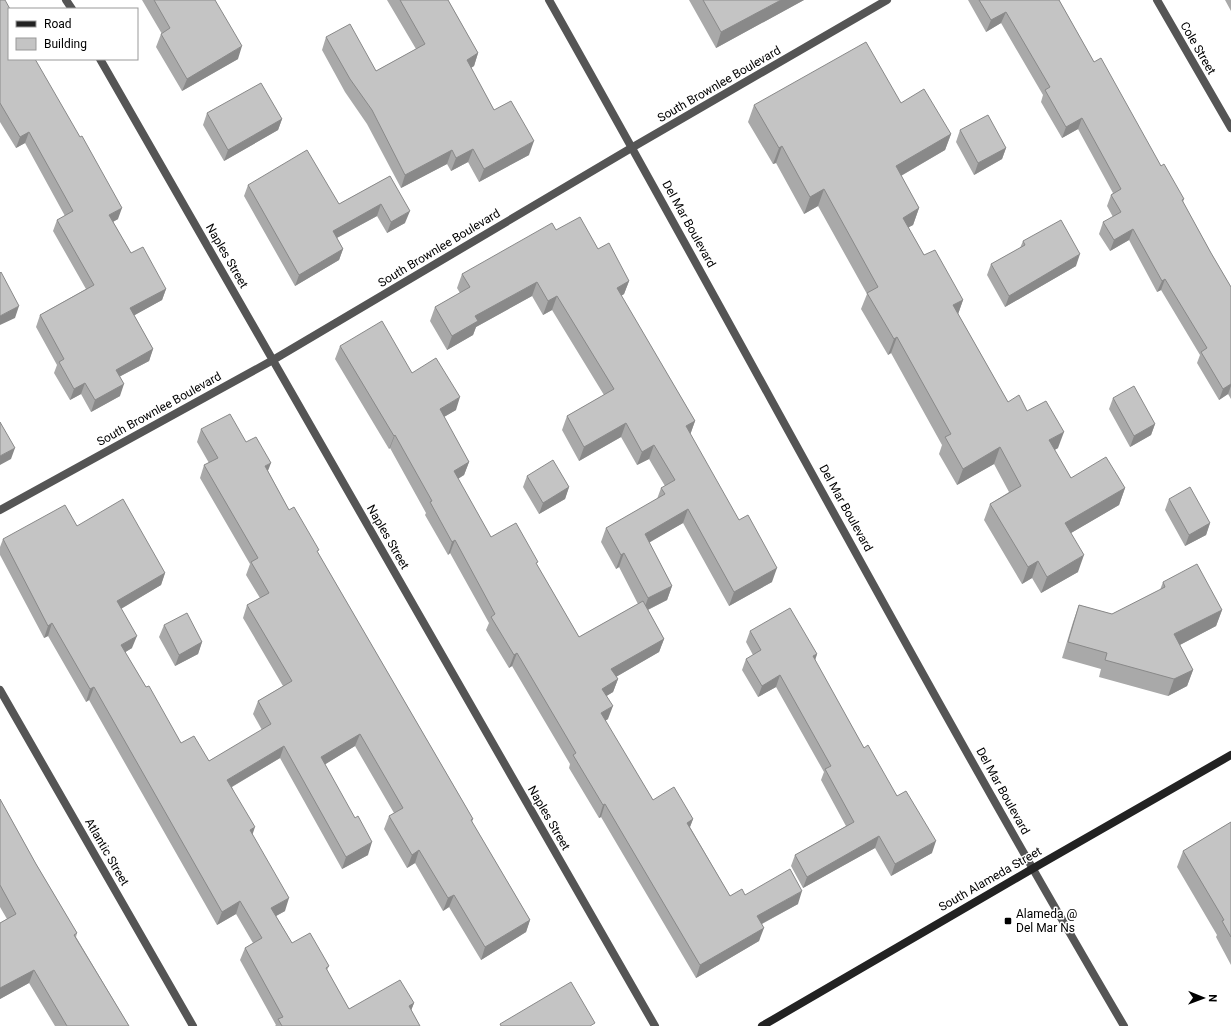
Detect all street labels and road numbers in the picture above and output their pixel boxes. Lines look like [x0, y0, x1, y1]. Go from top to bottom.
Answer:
street label: Cole Street [1177, 19, 1219, 77]
street label: South Brownlee Boulevard [655, 43, 783, 125]
street label: Del Mar Boulevard [659, 178, 719, 270]
street label: South Brownlee Boulevard [376, 206, 502, 290]
street label: Naples Street [203, 221, 251, 291]
street label: South Brownlee Boulevard [94, 369, 224, 449]
street label: Del Mar Boulevard [816, 462, 876, 554]
street label: Naples Street [364, 502, 412, 572]
street label: Del Mar Boulevard [973, 745, 1033, 837]
street label: Naples Street [525, 783, 573, 853]
street label: Atlantic Street [82, 816, 132, 888]
street label: South Alameda Street [936, 844, 1044, 914]

